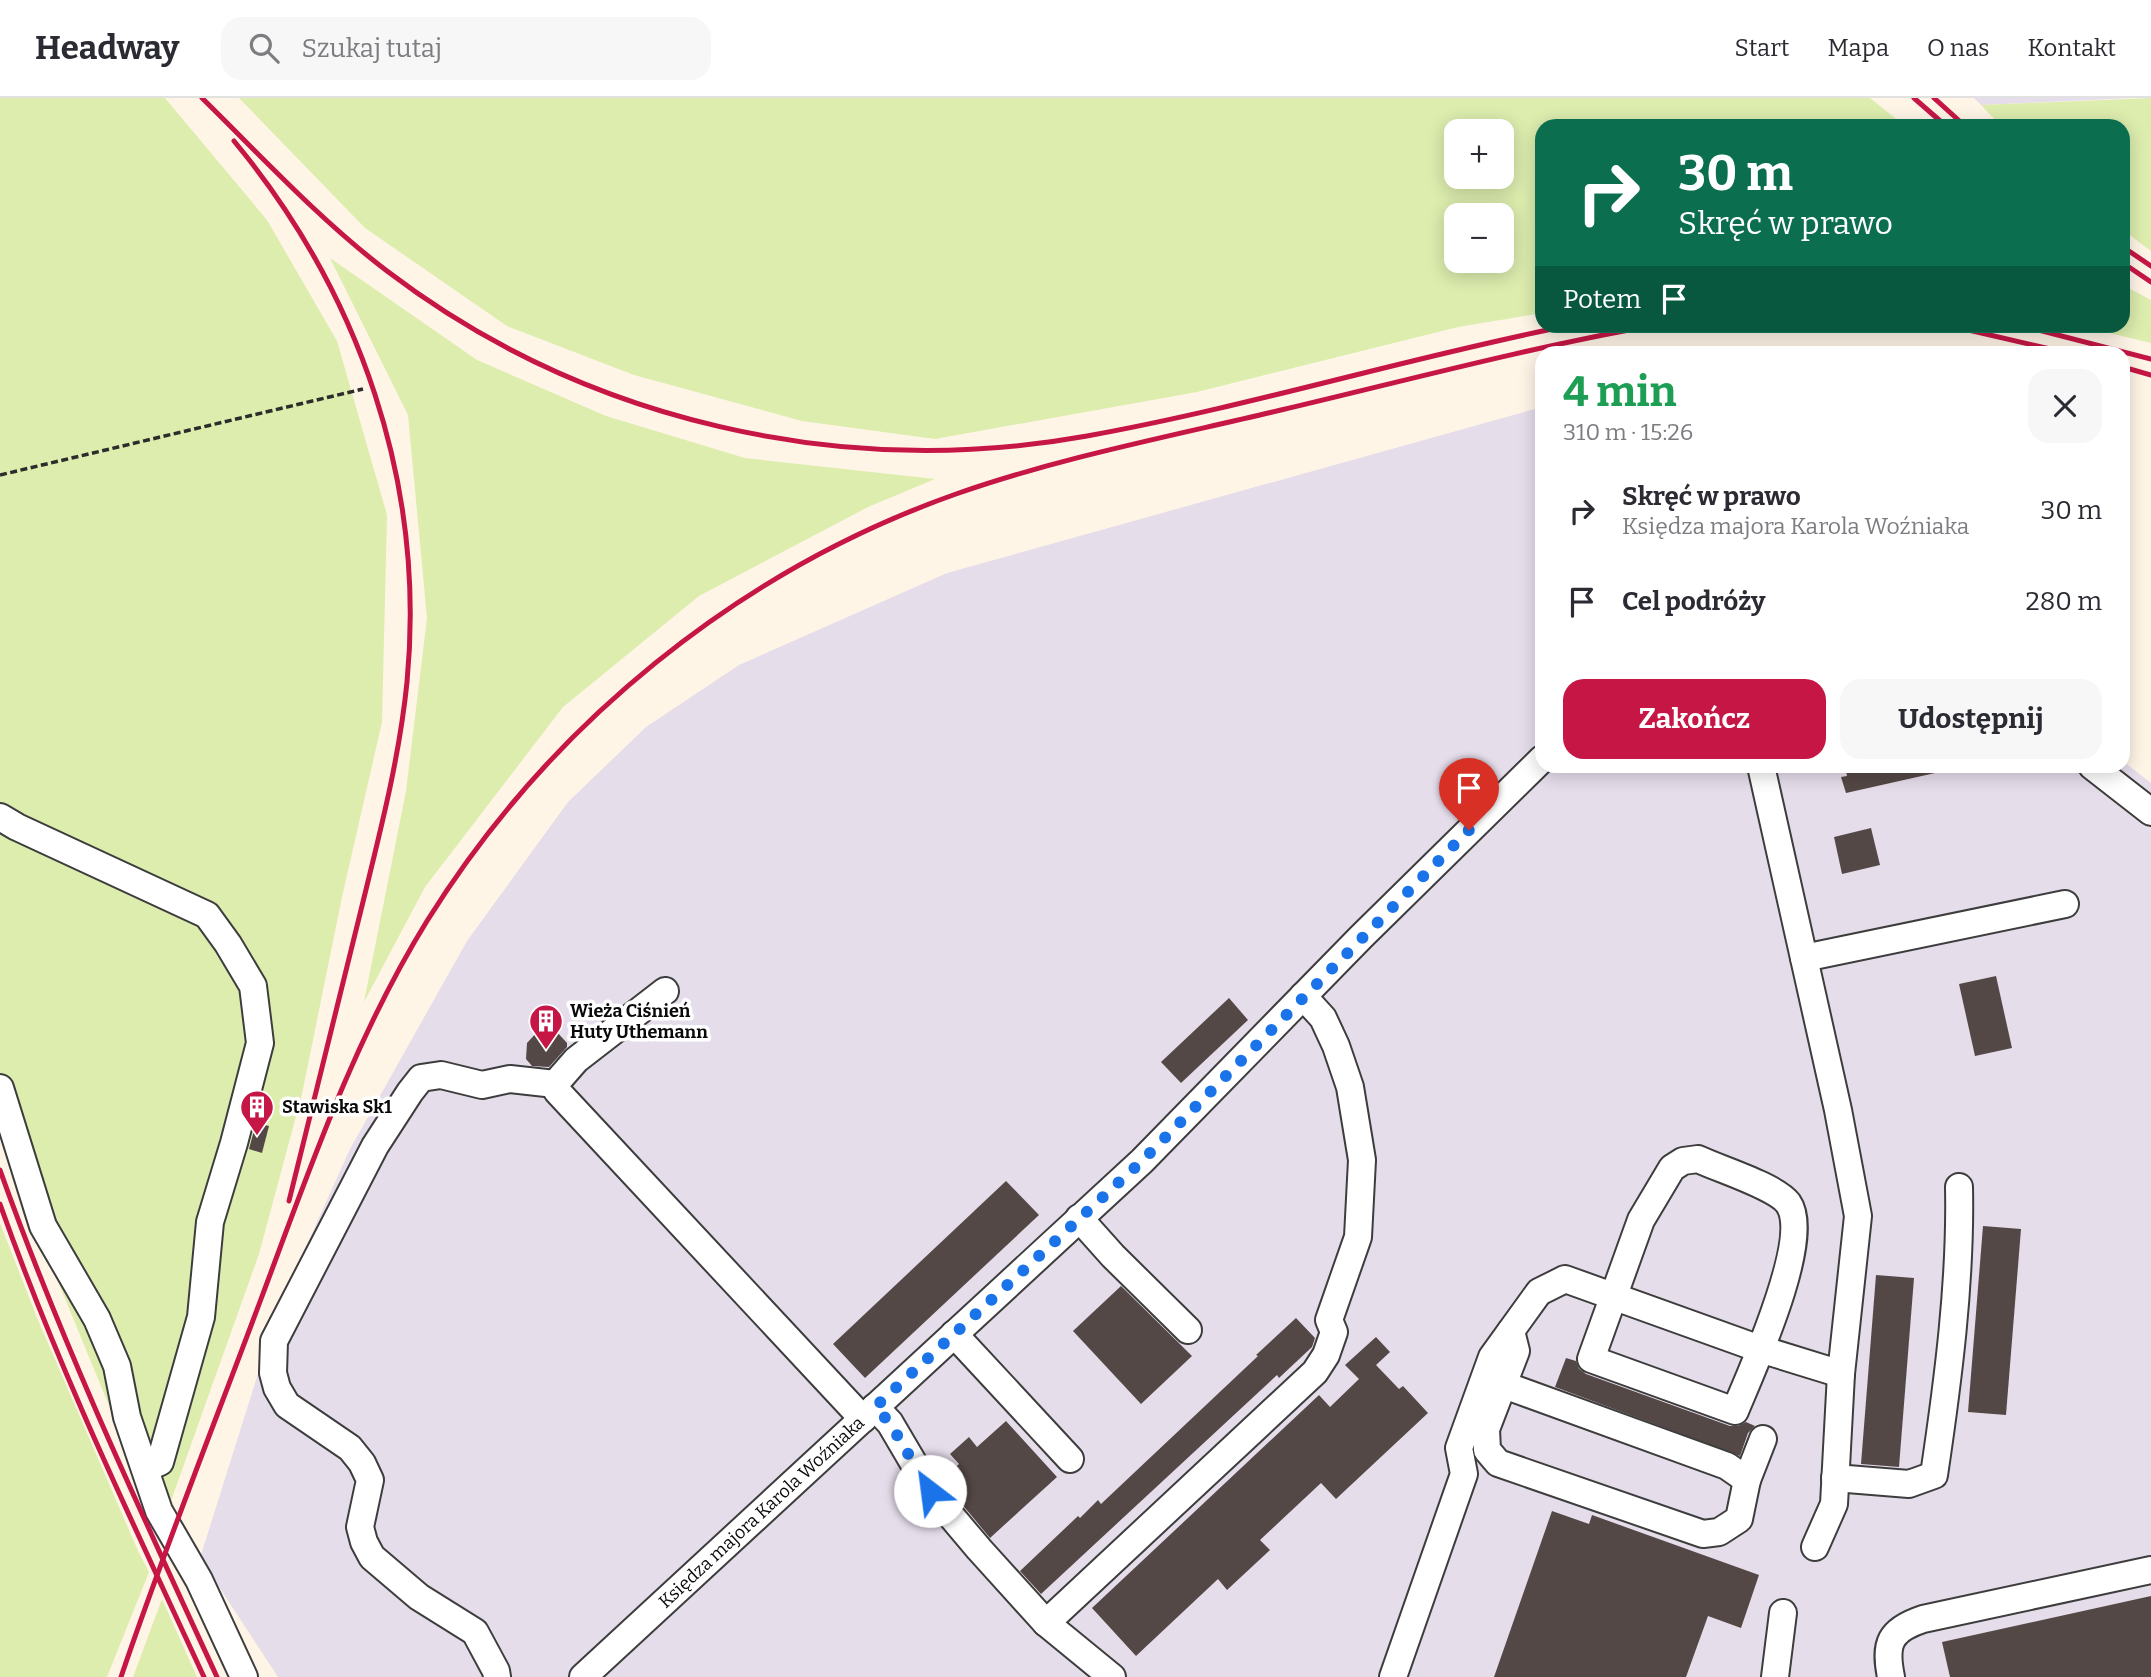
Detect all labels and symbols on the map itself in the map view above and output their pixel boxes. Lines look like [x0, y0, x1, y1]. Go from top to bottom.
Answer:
pin [1439, 758, 1499, 830]
place label: Wieża Ciśnień Huty Uthemann [570, 1000, 708, 1043]
building icon: Wieża Ciśnień Huty Uthemann [527, 1002, 565, 1051]
building icon: Stawiska Sk1 [238, 1088, 276, 1137]
place label: Stawiska Sk1 [282, 1096, 392, 1118]
street label: Księdza majora Karola Woźniaka [654, 1412, 869, 1613]
position arrow [893, 1454, 967, 1528]

